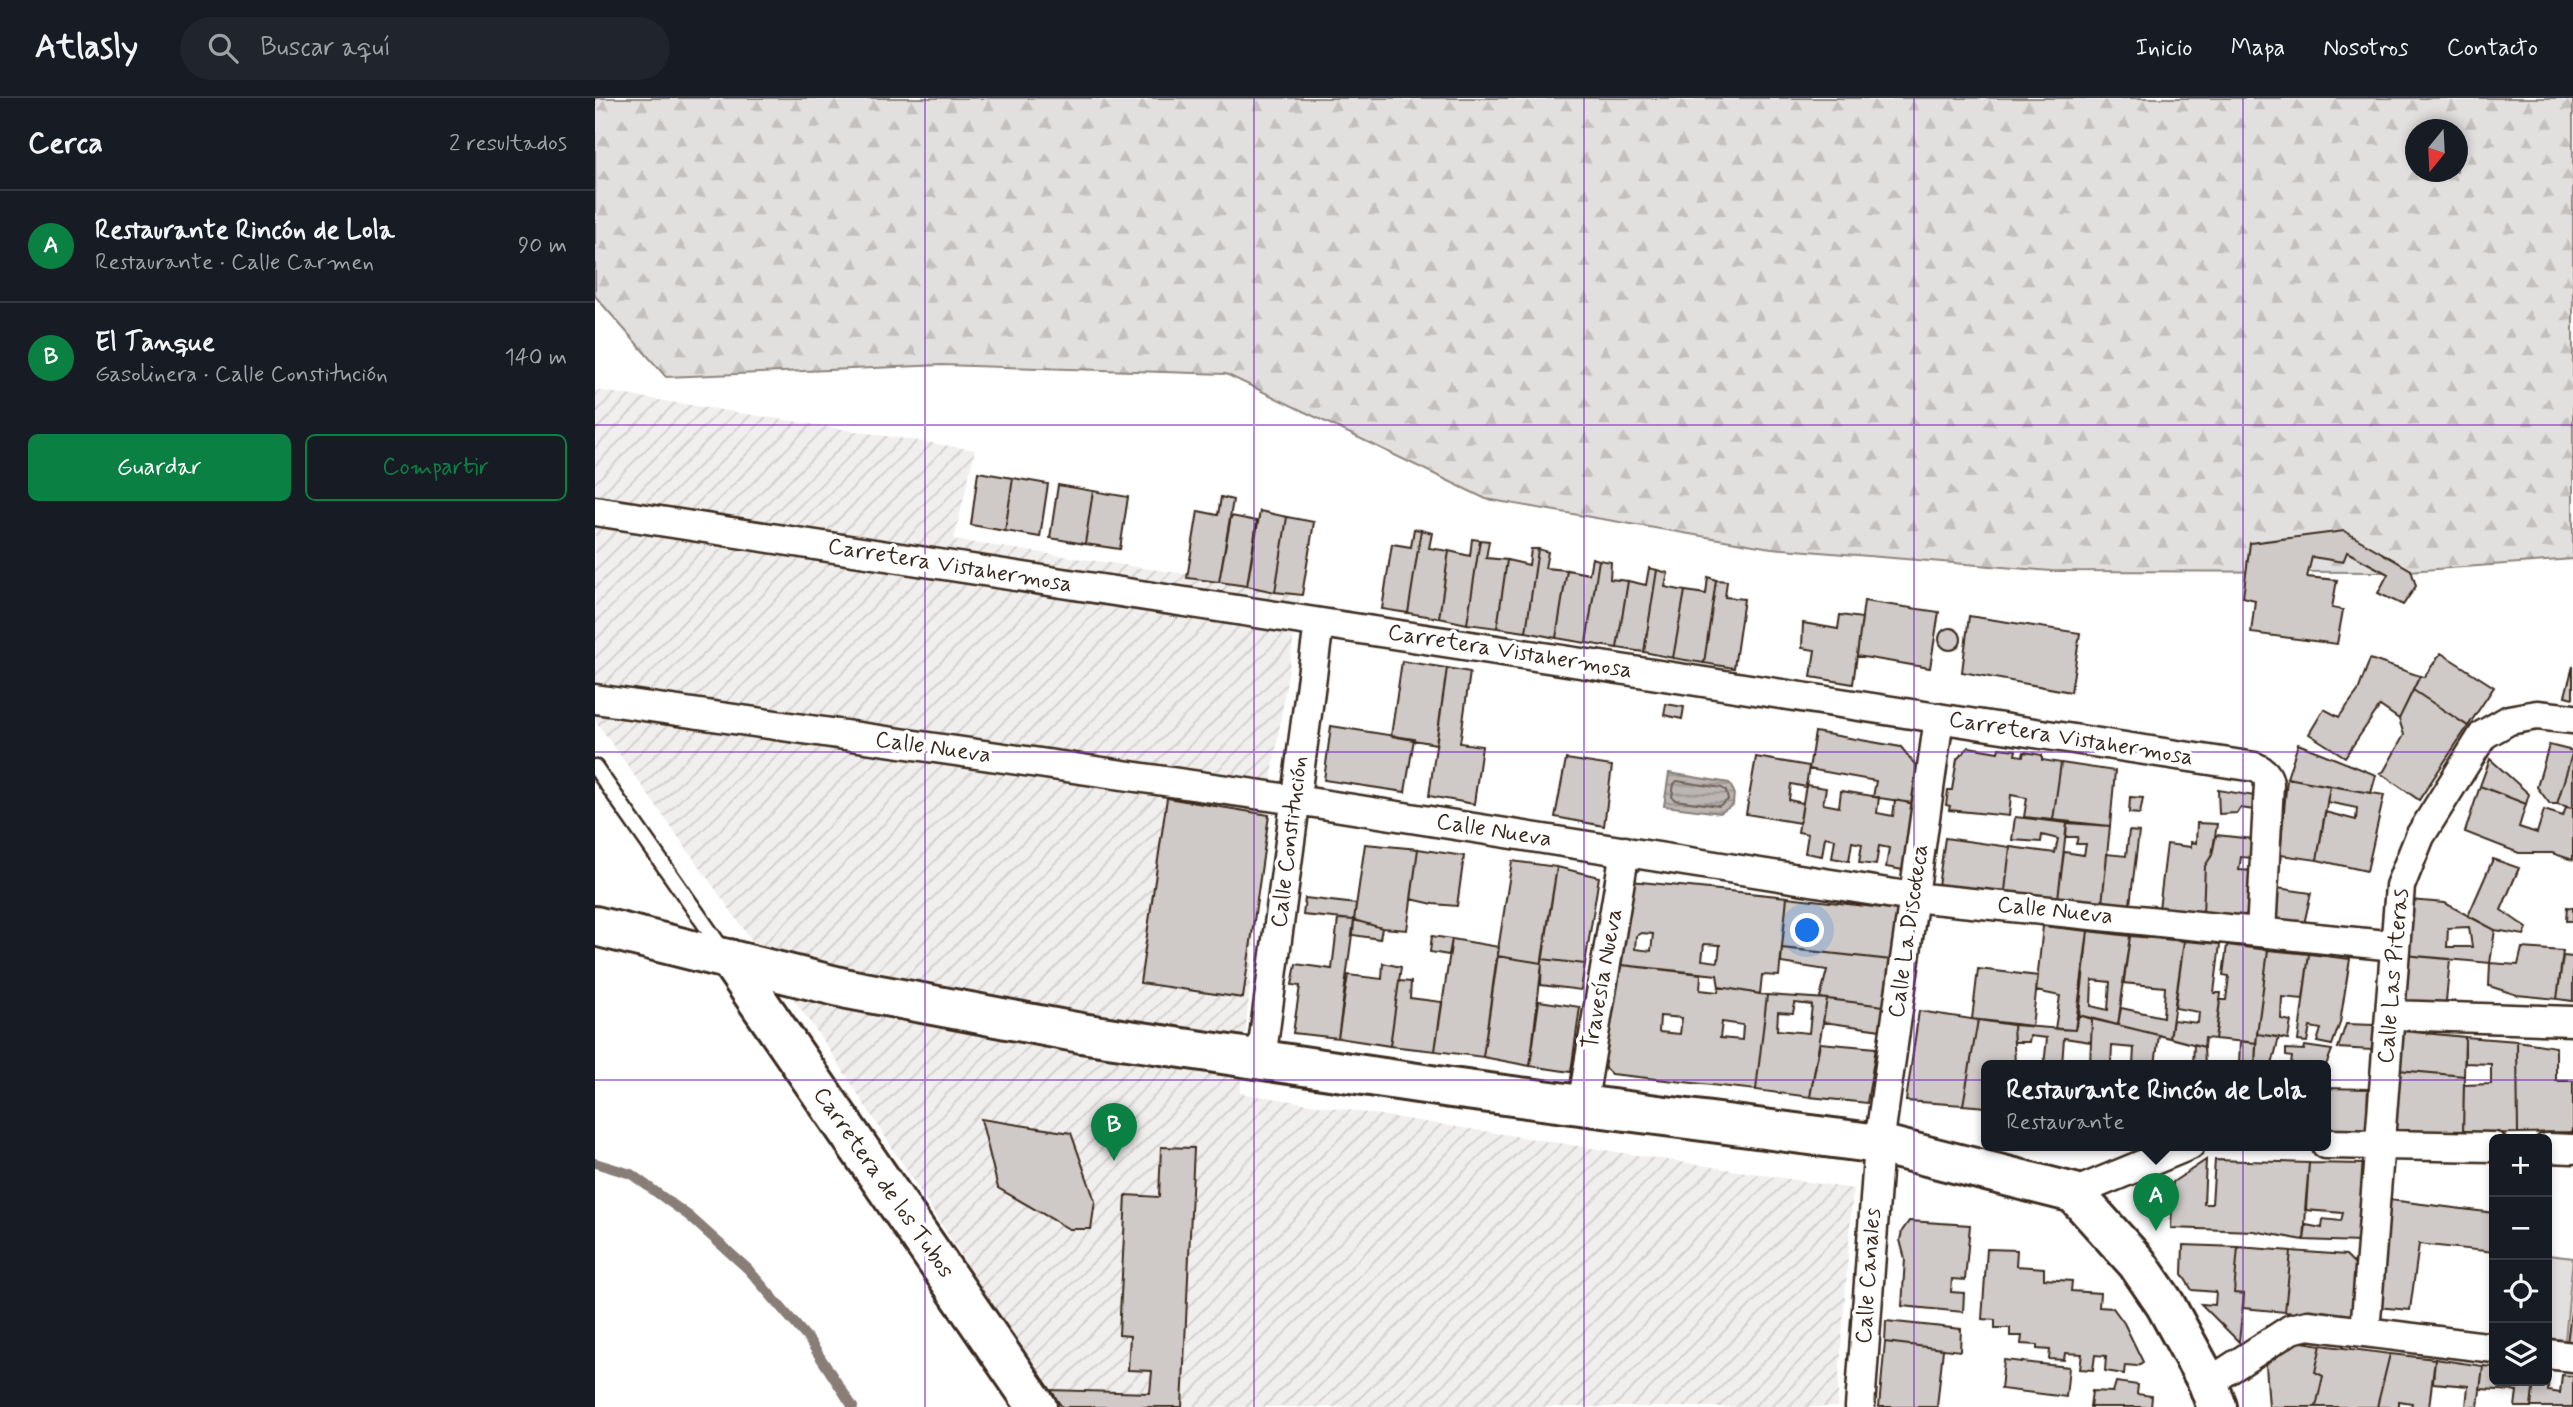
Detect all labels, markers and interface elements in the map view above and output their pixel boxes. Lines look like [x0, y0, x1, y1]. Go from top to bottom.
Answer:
search box [180, 17, 670, 80]
text: Atlasly [35, 26, 138, 70]
icon: search [204, 29, 242, 67]
text: Buscar aquí [260, 31, 391, 65]
text: Inicio [2135, 33, 2193, 64]
text: Mapa [2231, 33, 2285, 64]
text: Nosotros [2323, 33, 2409, 64]
text: Contacto [2447, 33, 2538, 64]
north arrow [2405, 119, 2468, 182]
text: Cerca [28, 124, 103, 163]
text: 2 resultados [449, 129, 567, 159]
text: Restaurante Rincón de Lola [95, 214, 395, 248]
text: A [43, 231, 59, 261]
text: 90 m [518, 231, 567, 261]
text: Restaurante · Calle Carmen [95, 248, 374, 278]
text: El Tanque [95, 326, 215, 360]
text: B [44, 343, 58, 373]
text: 140 m [504, 343, 567, 373]
text: Gasolinera · Calle Constitución [95, 360, 388, 390]
button: Guardar [28, 434, 291, 501]
button: Compartir [305, 434, 567, 501]
street label: Carretera Vistahermosa [825, 532, 1075, 600]
street label: Carretera Vistahermosa [1385, 618, 1635, 686]
street label: Carretera Vistahermosa [1946, 705, 2196, 773]
street label: Calle Nueva [873, 725, 993, 771]
street label: Calle Constitución [1265, 754, 1315, 930]
street label: Calle Nueva [1434, 807, 1554, 855]
street label: Calle La Discoteca [1882, 842, 1936, 1020]
street label: Calle Las Piteras [2371, 887, 2417, 1065]
street label: Calle Nueva [1996, 890, 2114, 932]
street label: Travesía Nueva [1576, 906, 1630, 1052]
your location [1790, 913, 1824, 947]
popup [1981, 1060, 2331, 1151]
text: Restaurante Rincón de Lola [2006, 1074, 2306, 1108]
street label: Carretera de los Tubos [806, 1081, 960, 1285]
pin: B [1091, 1103, 1137, 1161]
text: Restaurante [2006, 1108, 2124, 1138]
map controls [2489, 1134, 2552, 1386]
button: + [2489, 1134, 2552, 1197]
pin: A [2133, 1173, 2179, 1231]
button: − [2489, 1197, 2552, 1260]
street label: Calle Canales [1849, 1207, 1889, 1345]
button: locate [2489, 1260, 2552, 1323]
button: layers [2489, 1323, 2552, 1386]

